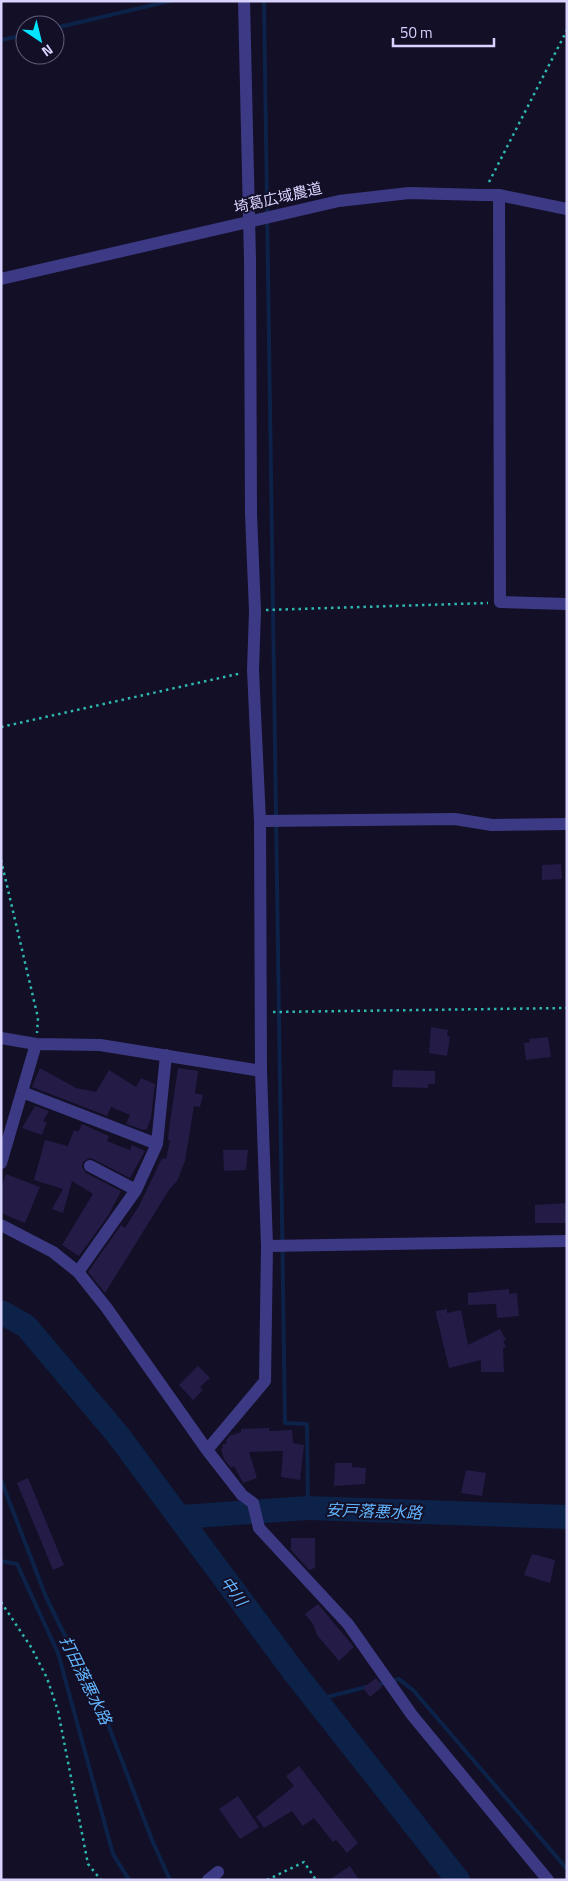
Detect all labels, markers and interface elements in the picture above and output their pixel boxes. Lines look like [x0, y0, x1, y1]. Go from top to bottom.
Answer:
north arrow [15, 15, 65, 65]
scale bar [393, 15, 494, 47]
text: 50 m [400, 21, 433, 44]
text: N [38, 40, 58, 62]
street label: 埼葛広域農道 [231, 176, 324, 219]
water label: 安戸落悪水路 [326, 1497, 424, 1525]
water label: 中川 [215, 1571, 254, 1613]
water label: 打田落悪水路 [54, 1632, 119, 1730]

